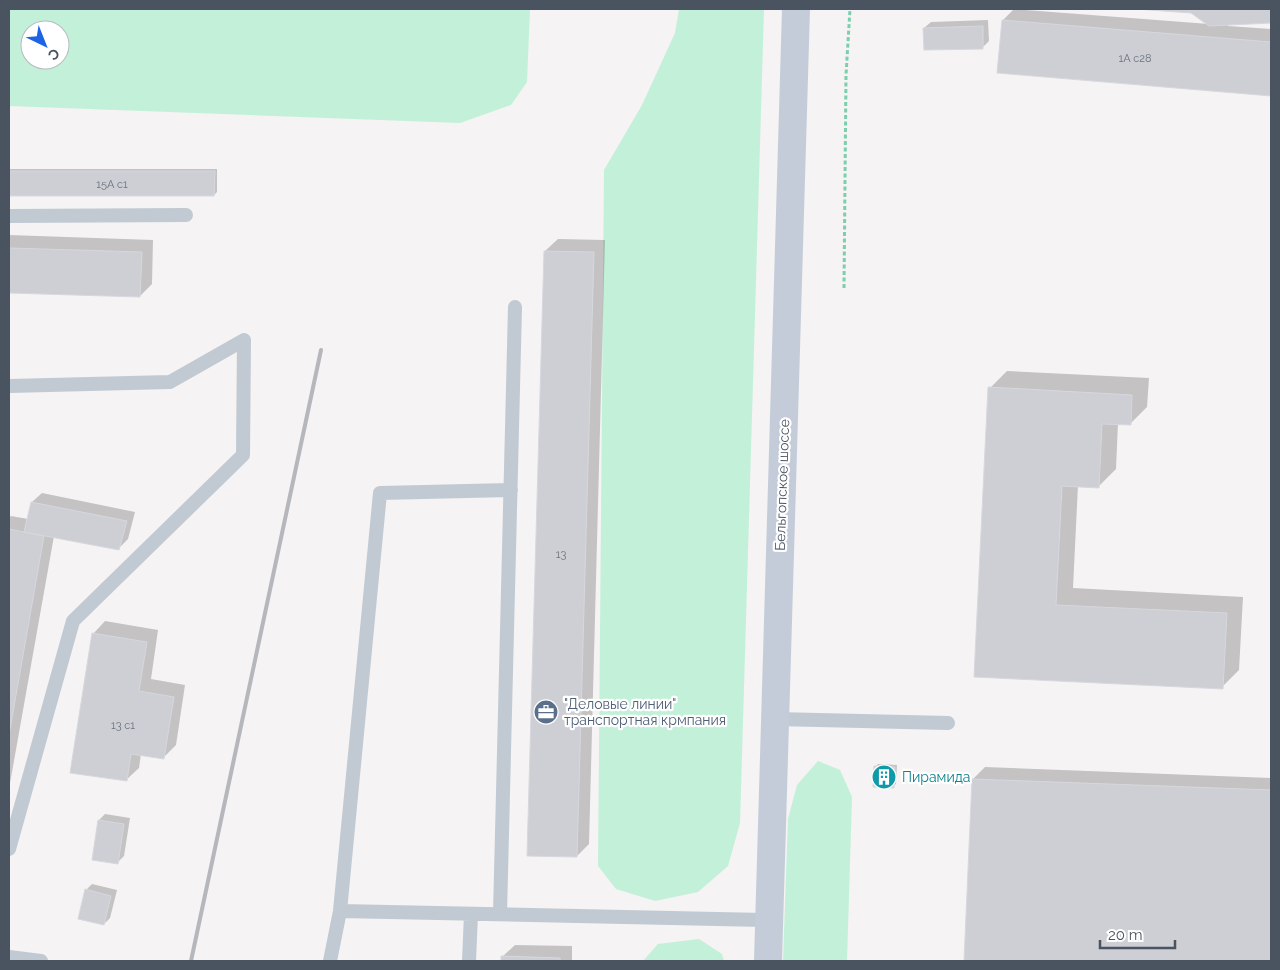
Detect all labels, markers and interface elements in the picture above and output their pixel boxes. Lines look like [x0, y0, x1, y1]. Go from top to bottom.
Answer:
north arrow [20, 20, 70, 70]
text: С [45, 45, 63, 64]
house number: 1А с28 [1119, 52, 1151, 65]
house number: 15А с1 [96, 178, 128, 191]
street label: Бельгопское шоссе [772, 419, 792, 551]
house number: 13 [556, 548, 566, 561]
place label: "Деловые линии" транспортная крмпания [564, 696, 726, 728]
office icon: "Деловые линии" транспортная крмпания [533, 699, 559, 725]
house number: 13 с1 [111, 719, 135, 732]
building icon: Пирамида [871, 764, 897, 790]
place label: Пирамида [902, 769, 970, 785]
scale bar [1100, 918, 1175, 950]
text: 20 m [1108, 926, 1143, 944]

